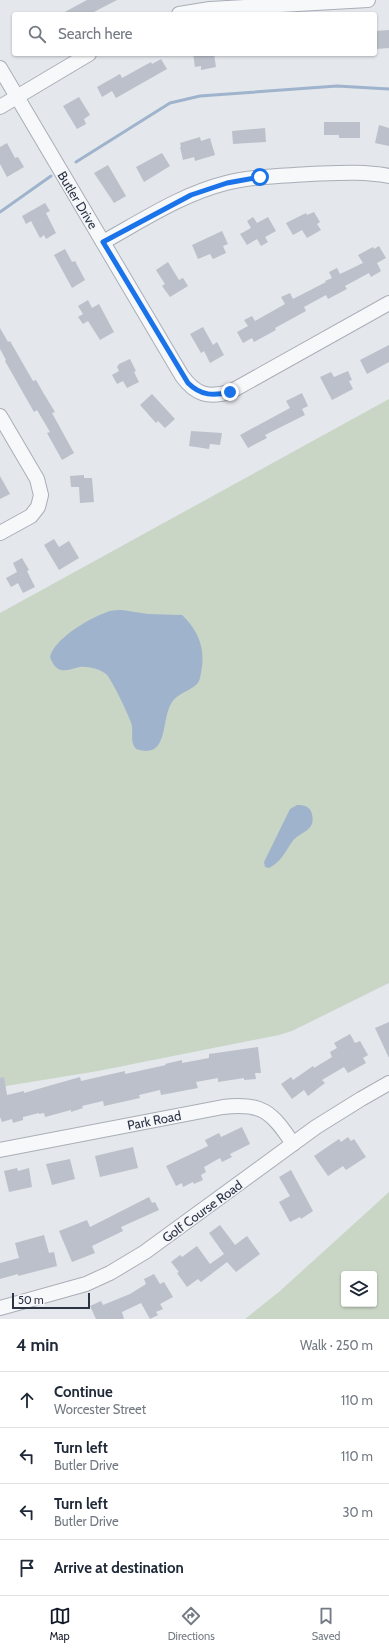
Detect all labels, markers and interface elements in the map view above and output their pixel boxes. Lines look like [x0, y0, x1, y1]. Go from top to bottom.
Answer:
search box [12, 12, 377, 56]
icon: search [26, 23, 48, 45]
text: Search here [58, 25, 133, 43]
street label: Butler Drive [54, 168, 102, 232]
route start [251, 168, 269, 186]
route end [221, 383, 239, 401]
street label: Park Road [126, 1107, 182, 1133]
street label: Golf Course Road [159, 1177, 245, 1245]
map controls [341, 1271, 377, 1307]
button: layers [341, 1271, 377, 1307]
scale bar [12, 1291, 90, 1310]
text: 50 m [18, 1293, 44, 1307]
text: 4 min [16, 1335, 59, 1355]
text: Walk · 250 m [300, 1337, 373, 1353]
text: Continue [54, 1383, 113, 1401]
icon: ahead [16, 1389, 38, 1411]
text: 110 m [341, 1392, 373, 1408]
text: Worcester Street [54, 1401, 146, 1417]
text: Turn left [54, 1439, 108, 1457]
icon: left [16, 1445, 38, 1467]
text: 110 m [341, 1448, 373, 1464]
text: Butler Drive [54, 1457, 119, 1473]
text: Turn left [54, 1495, 108, 1513]
icon: left [16, 1501, 38, 1523]
text: 30 m [343, 1504, 373, 1520]
text: Butler Drive [54, 1513, 119, 1529]
icon: arrive [16, 1557, 38, 1579]
text: Arrive at destination [54, 1559, 184, 1577]
tab: Map [49, 1605, 71, 1643]
tab: Directions [168, 1605, 215, 1643]
tab: Saved [312, 1605, 340, 1643]

